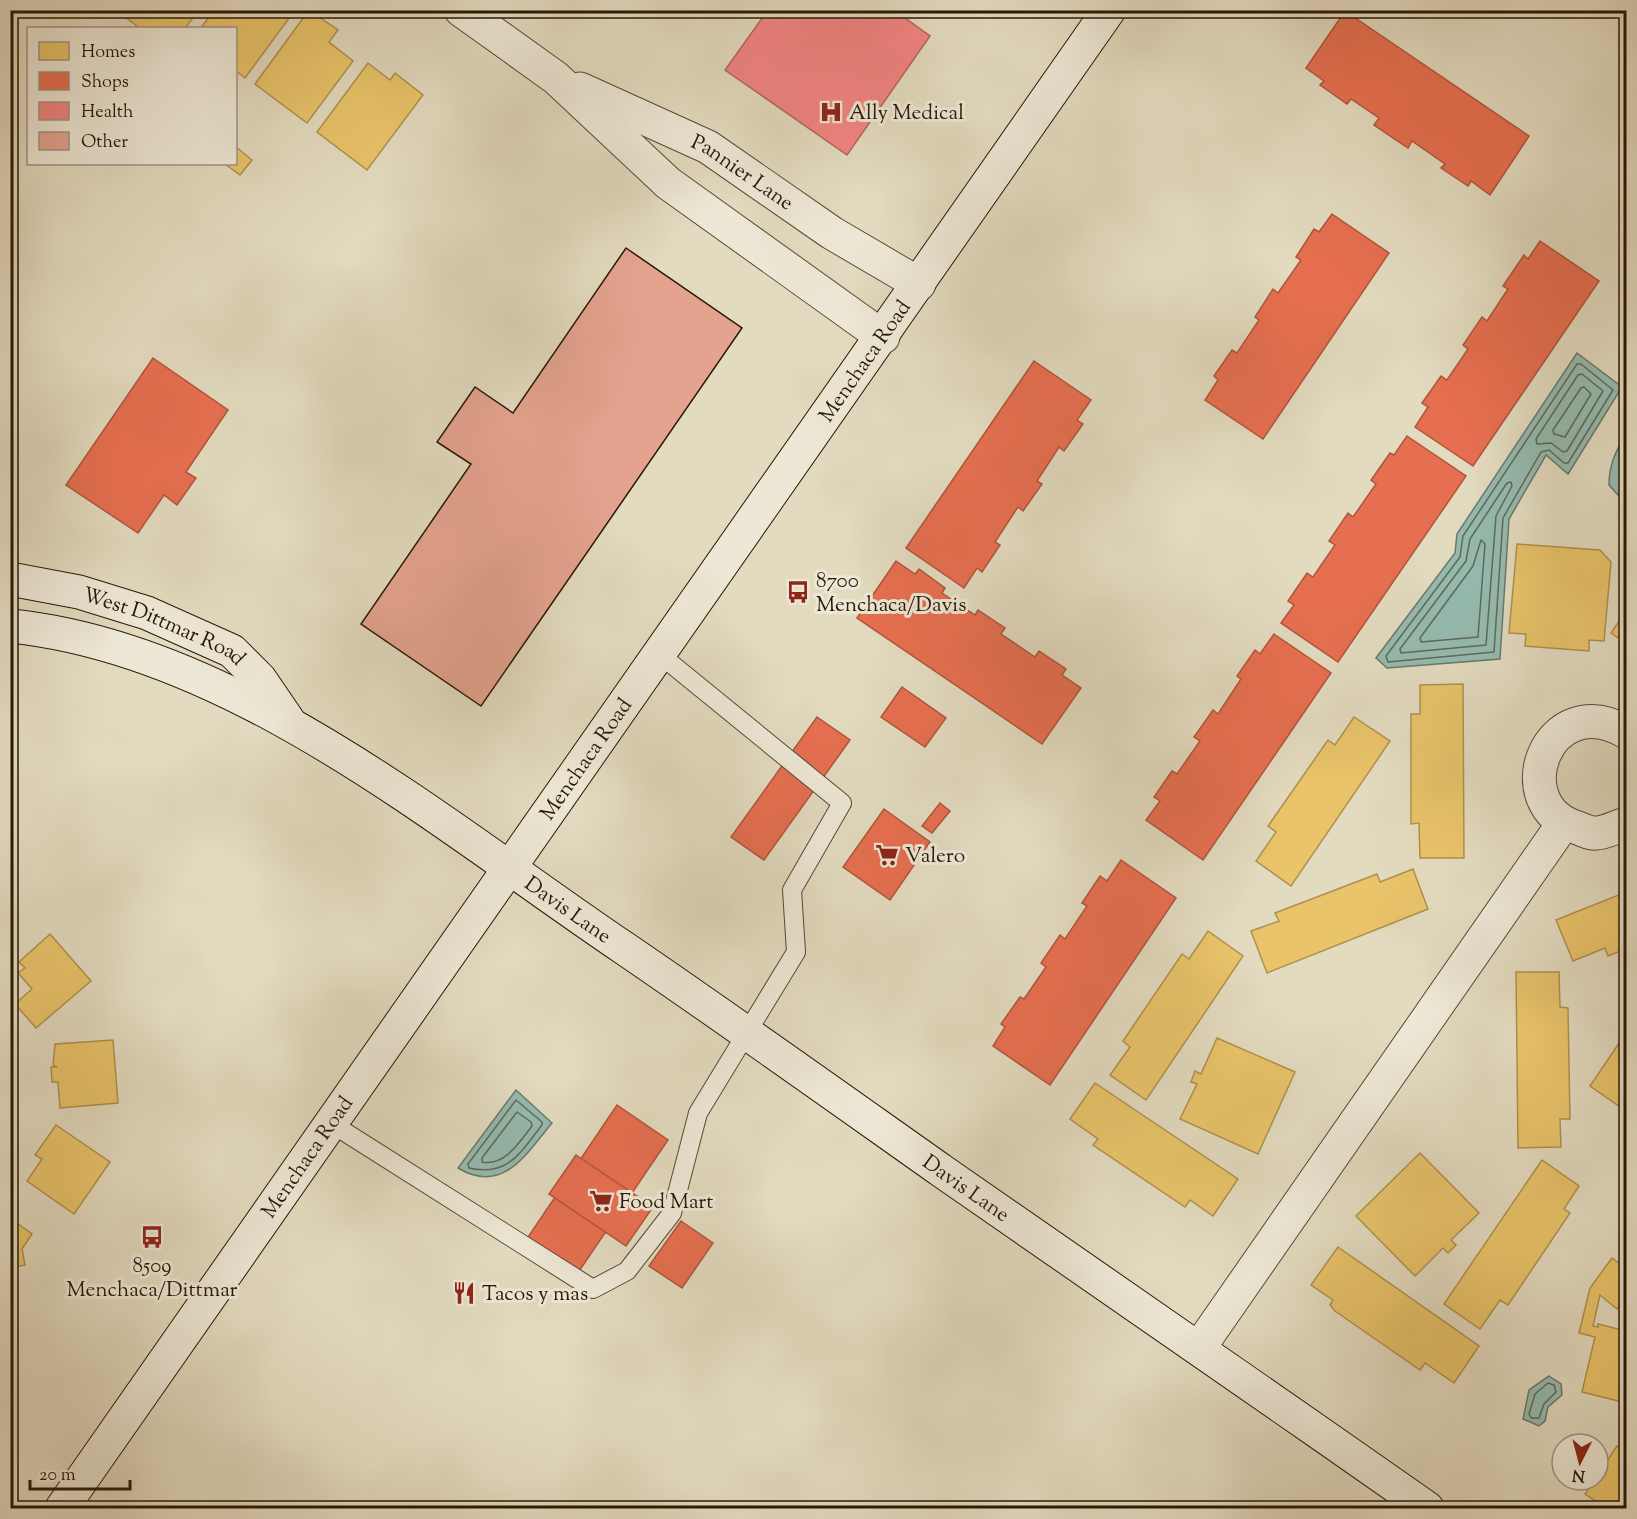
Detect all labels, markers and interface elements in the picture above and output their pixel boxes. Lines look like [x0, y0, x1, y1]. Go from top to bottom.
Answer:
legend [27, 27, 237, 165]
text: Homes [81, 40, 135, 66]
text: Shops [81, 70, 129, 96]
hospital icon: Ally Medical [818, 99, 844, 125]
place label: Ally Medical [849, 99, 964, 129]
text: Health [81, 100, 134, 126]
street label: Pannier Lane [686, 128, 799, 219]
text: Other [81, 130, 128, 156]
street label: Menchaca Road [813, 295, 919, 429]
place label: 8700 Menchaca/Davis [816, 567, 967, 621]
bus stop icon: 8700 Menchaca/Davis [785, 579, 811, 605]
street label: West Dittmar Road [78, 581, 252, 673]
street label: Menchaca Road [534, 693, 641, 827]
supermarket icon: Valero [874, 842, 900, 868]
place label: Valero [905, 842, 965, 872]
street label: Davis Lane [518, 870, 617, 952]
street label: Menchaca Road [255, 1091, 362, 1225]
street label: Davis Lane [915, 1149, 1015, 1231]
supermarket icon: Food Mart [588, 1188, 614, 1214]
place label: Food Mart [619, 1188, 713, 1218]
bus stop icon: 8509 Menchaca/Dittmar [139, 1224, 165, 1250]
place label: 8509 Menchaca/Dittmar [67, 1252, 238, 1306]
restaurant icon: Tacos y mas [451, 1280, 477, 1306]
place label: Tacos y mas [482, 1280, 588, 1310]
north arrow [1550, 1432, 1610, 1492]
scale bar [30, 1453, 130, 1491]
text: N [1571, 1462, 1586, 1487]
text: 20 m [39, 1463, 76, 1489]

